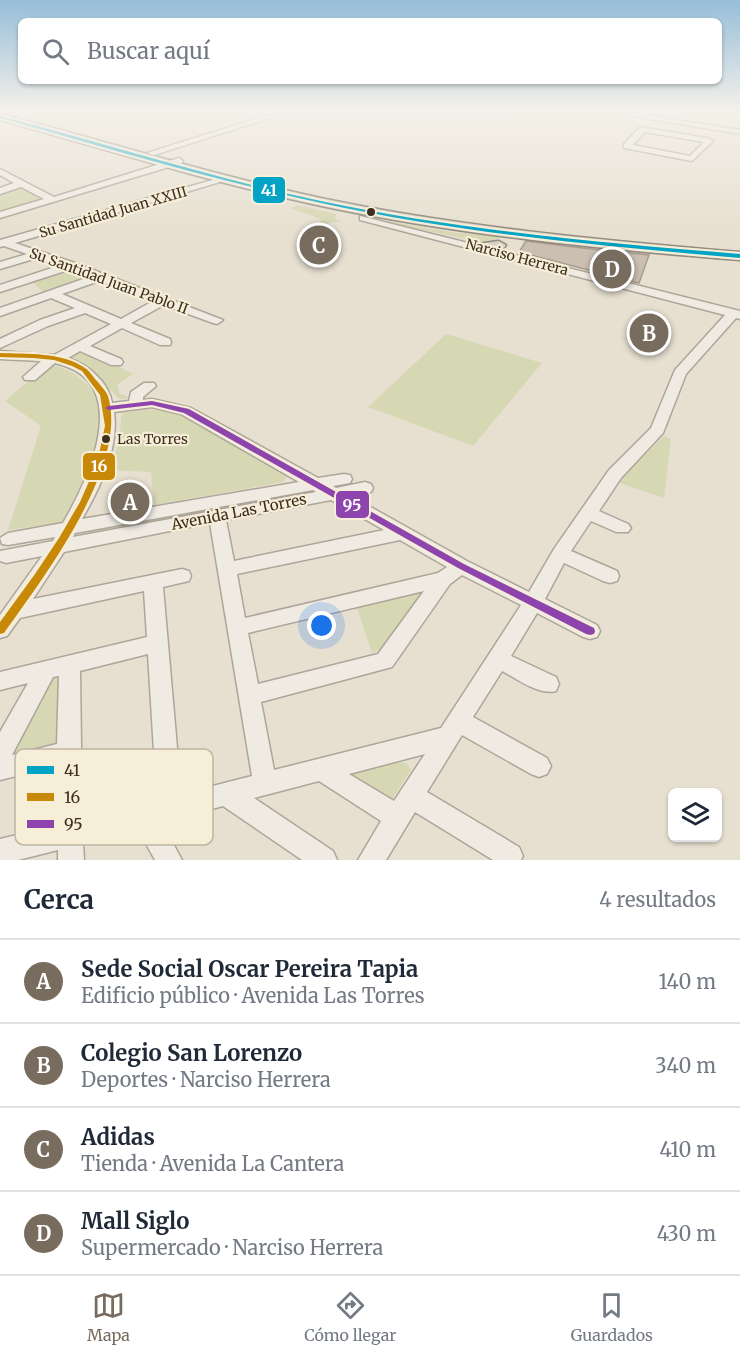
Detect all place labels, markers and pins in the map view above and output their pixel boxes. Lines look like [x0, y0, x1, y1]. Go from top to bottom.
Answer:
unlabelled marker [365, 206, 377, 218]
pin: C [300, 222, 338, 268]
pin: D [592, 246, 632, 292]
pin: B [630, 310, 668, 356]
place label: Las Torres [117, 430, 188, 448]
marker: Las Torres [100, 433, 112, 445]
pin: A [110, 480, 150, 524]

